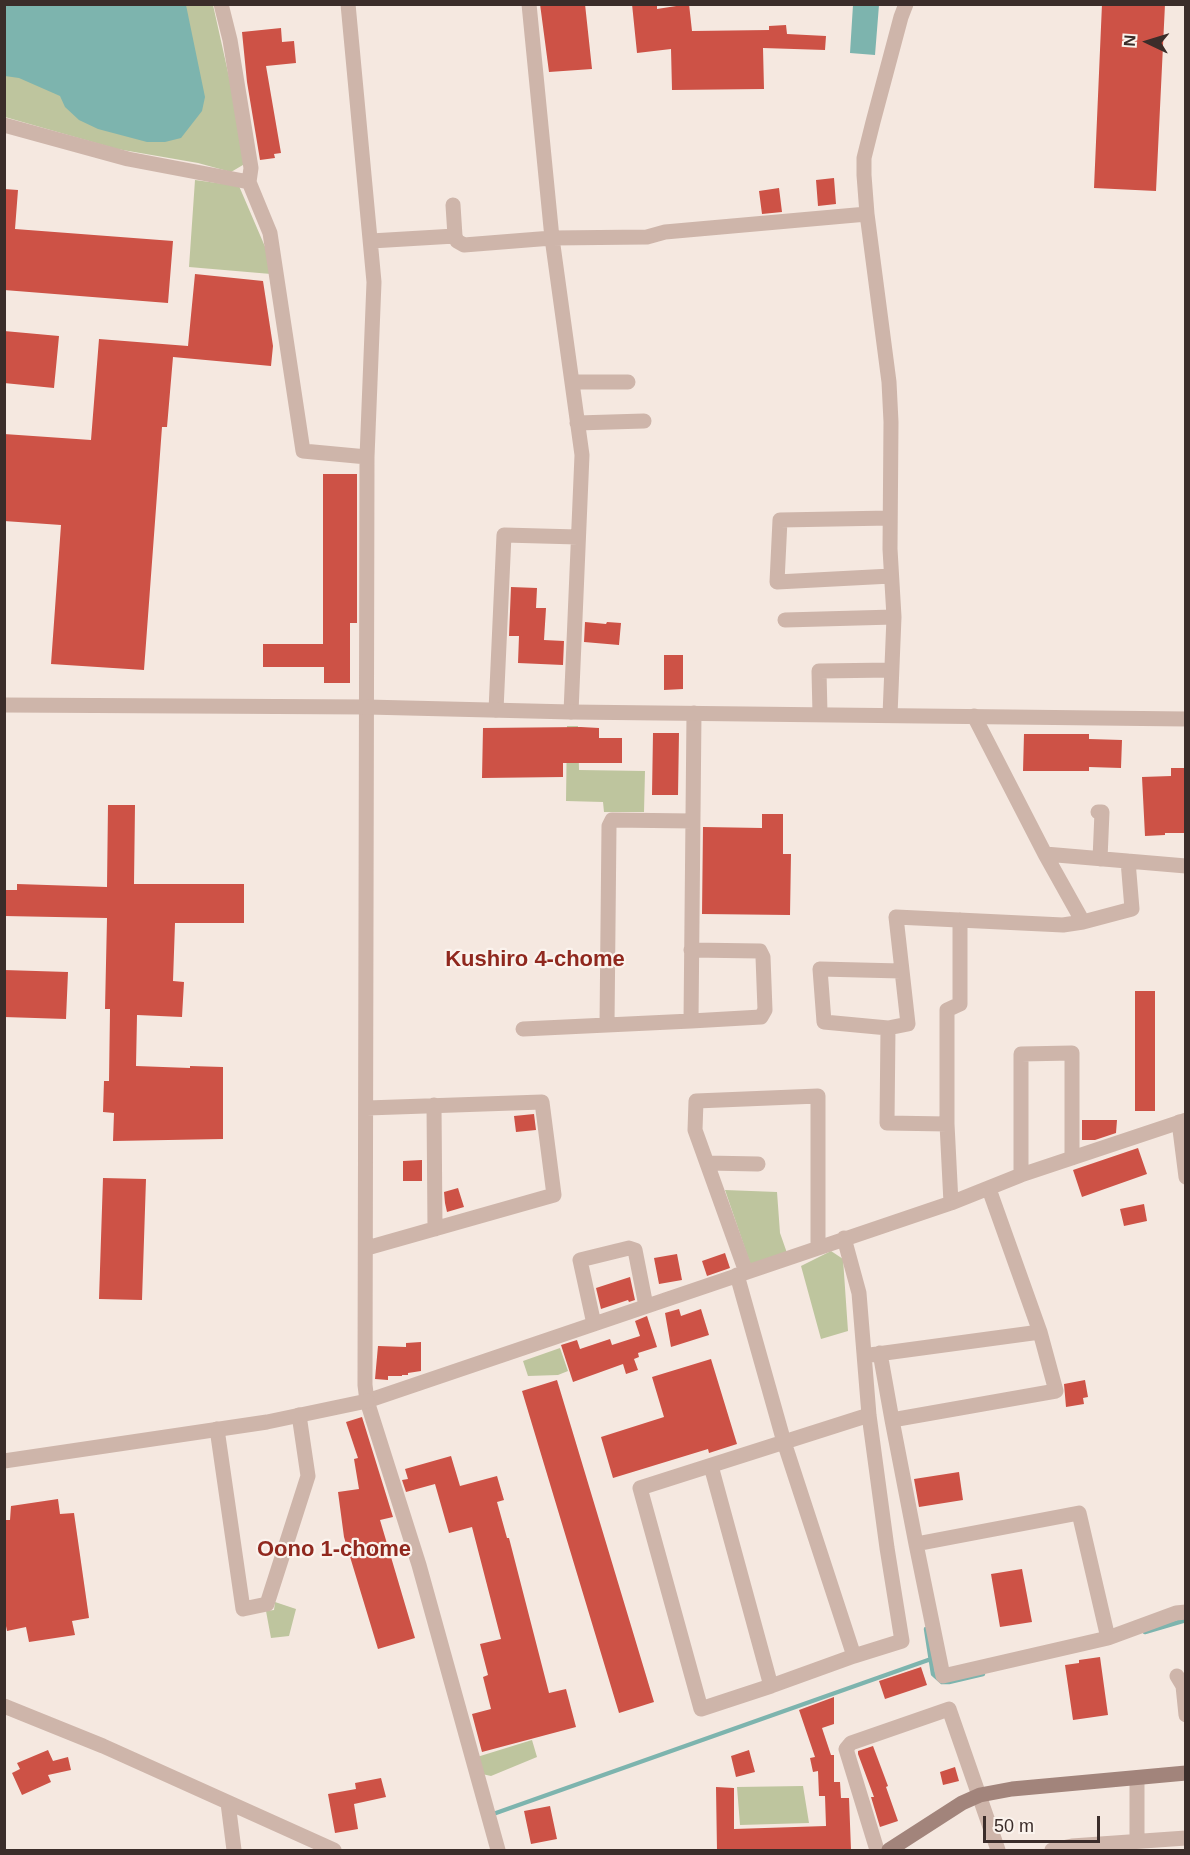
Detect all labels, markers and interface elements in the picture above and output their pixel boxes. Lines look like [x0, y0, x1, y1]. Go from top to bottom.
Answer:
north arrow [1118, 12, 1178, 72]
text: N [1121, 34, 1138, 47]
district label: Kushiro 4-chome [445, 947, 625, 973]
district label: Oono 1-chome [257, 1537, 411, 1563]
scale bar [986, 1804, 1103, 1842]
text: 50 m [994, 1816, 1034, 1836]

